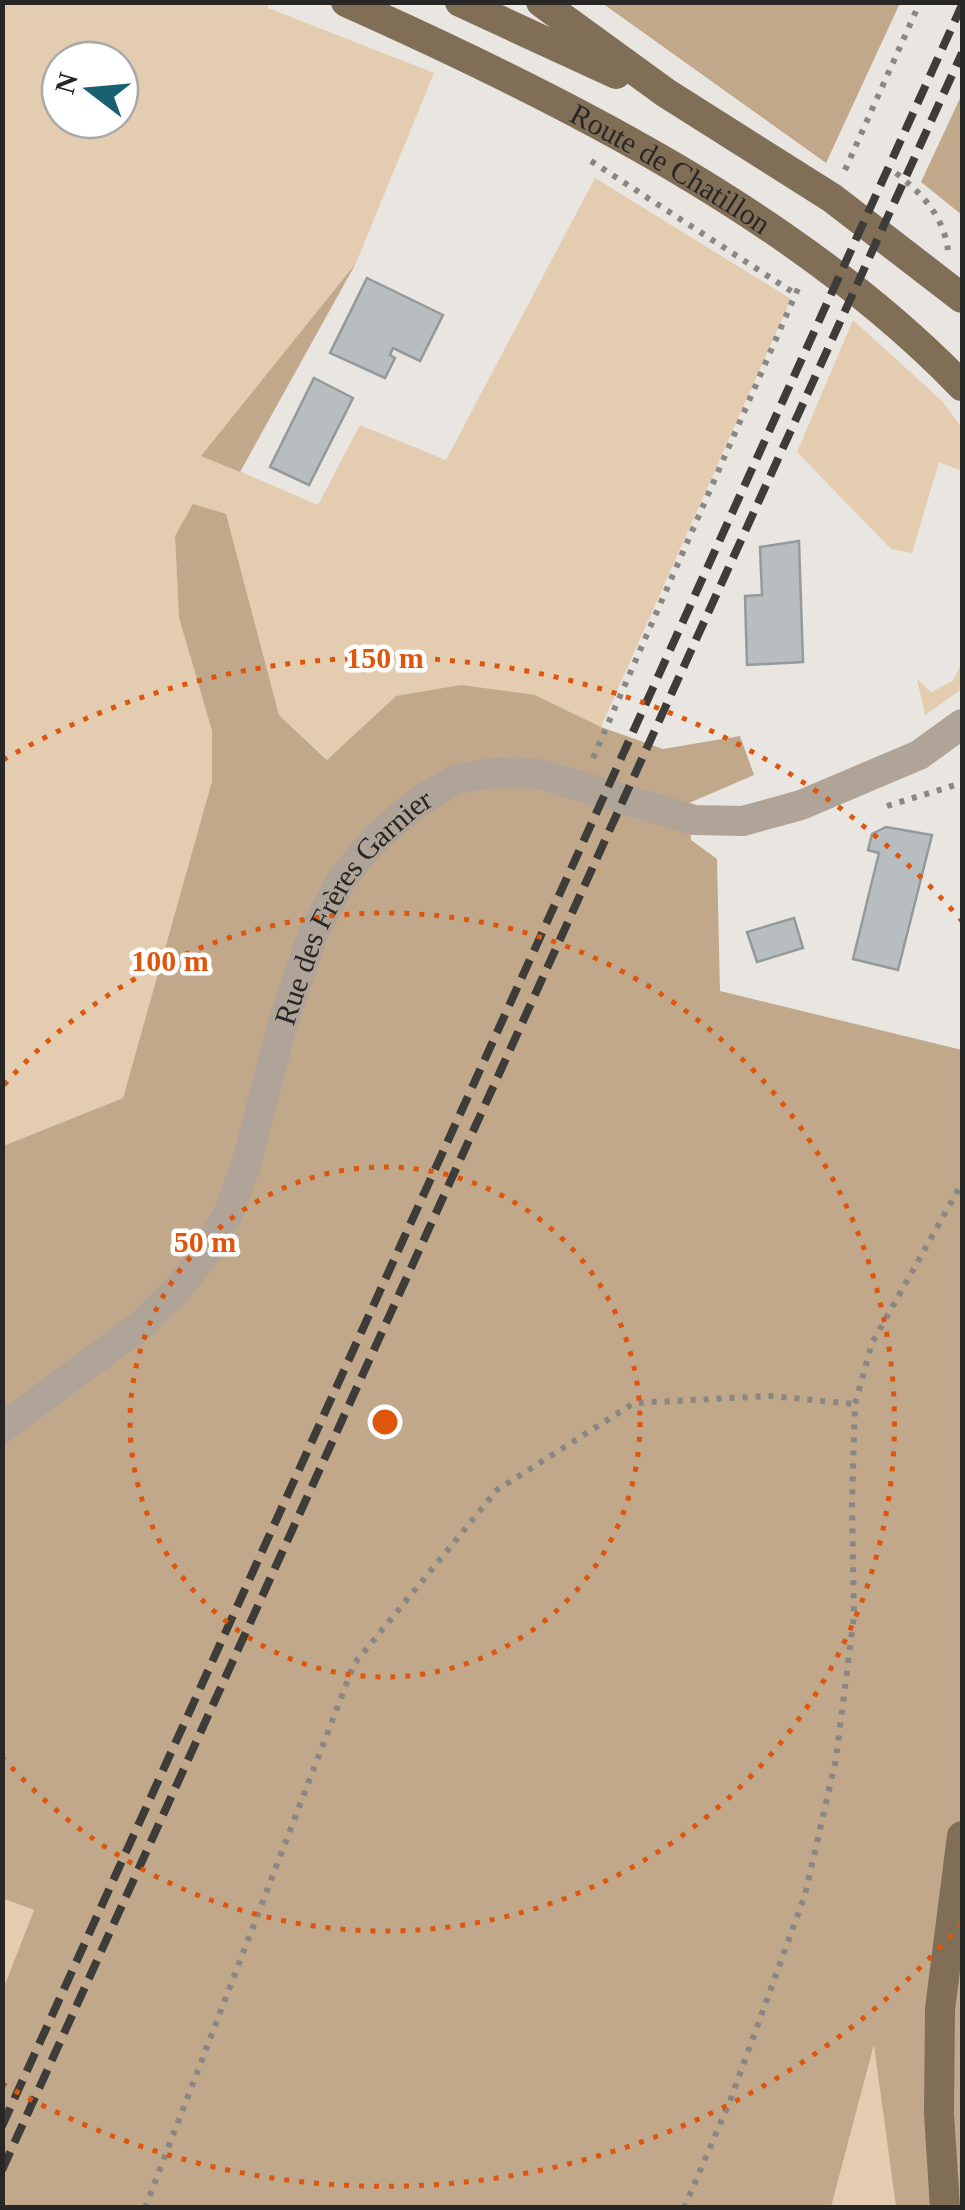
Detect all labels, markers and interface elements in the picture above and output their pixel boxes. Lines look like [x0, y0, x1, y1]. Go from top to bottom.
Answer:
north arrow [40, 40, 140, 140]
text: N [49, 69, 84, 97]
street label: Route de Chatillon [565, 96, 777, 240]
text: 150 m [346, 641, 424, 674]
street label: Rue des Frères Garnier [267, 782, 437, 1029]
text: 100 m [131, 944, 209, 977]
text: 50 m [174, 1225, 236, 1258]
centre of rings [367, 1404, 403, 1440]

